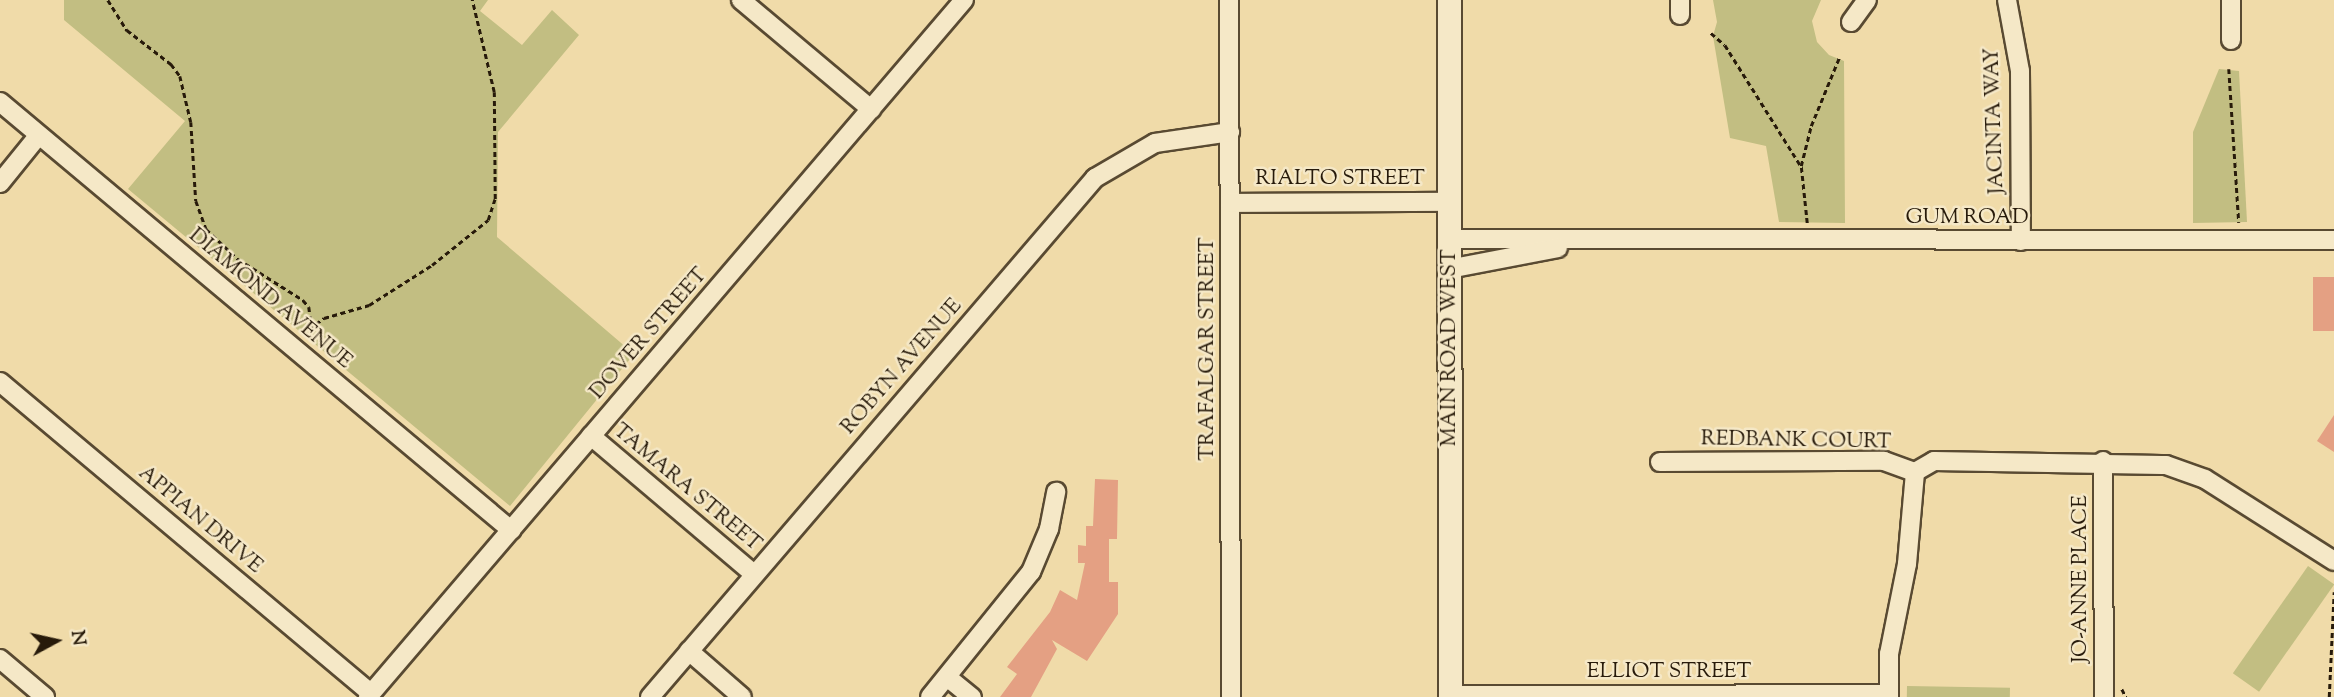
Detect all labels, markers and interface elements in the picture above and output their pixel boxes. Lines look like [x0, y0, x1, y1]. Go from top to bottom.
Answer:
street label: JACINTA WAY [1980, 47, 2010, 195]
street label: RIALTO STREET [1255, 166, 1425, 192]
street label: GUM ROAD [1905, 205, 2029, 231]
street label: DIAMOND AVENUE [183, 223, 357, 375]
street label: TRAFALGAR STREET [1195, 237, 1221, 461]
street label: MAIN ROAD WEST [1437, 249, 1463, 447]
street label: DOVER STREET [585, 263, 713, 405]
street label: ROBYN AVENUE [836, 294, 968, 440]
street label: TAMARA STREET [608, 419, 766, 557]
street label: REDBANK COURT [1701, 427, 1891, 455]
street label: APPIAN DRIVE [133, 461, 267, 579]
street label: JO-ANNE PLACE [2068, 495, 2094, 663]
north arrow [21, 606, 91, 676]
text: N [63, 629, 92, 647]
street label: ELLIOT STREET [1587, 659, 1751, 685]

